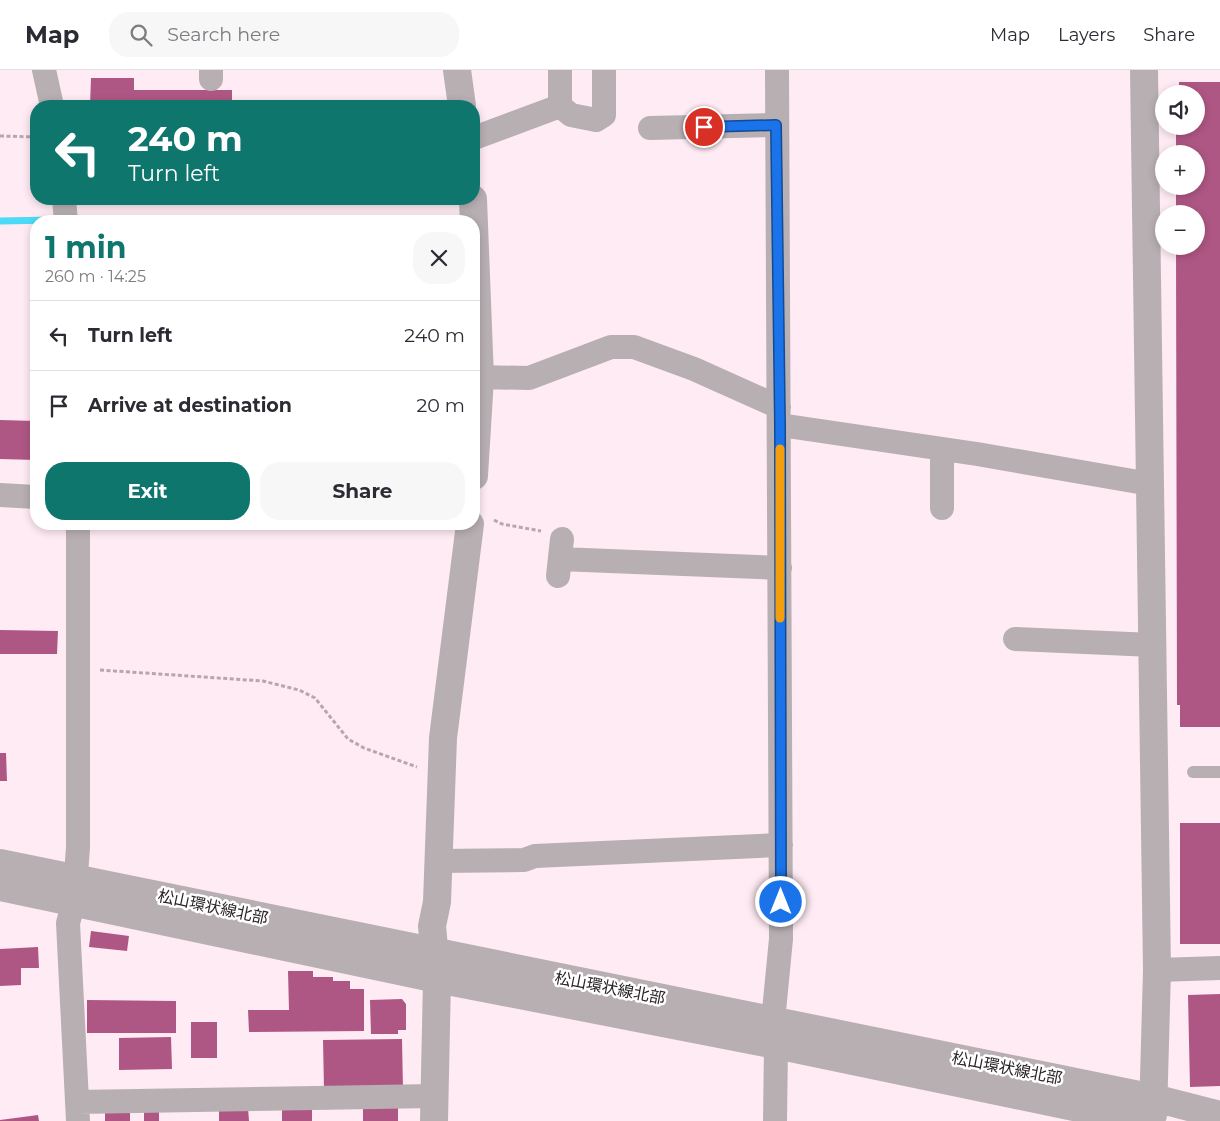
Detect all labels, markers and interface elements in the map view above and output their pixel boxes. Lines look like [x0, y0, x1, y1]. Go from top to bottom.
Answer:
search box [109, 12, 459, 57]
text: Map [25, 20, 79, 49]
icon: search [127, 21, 155, 49]
text: Search here [167, 23, 280, 46]
text: Map [990, 24, 1030, 46]
text: Layers [1058, 24, 1115, 46]
text: Share [1143, 24, 1195, 46]
map controls [1155, 85, 1205, 255]
button: sound [1155, 85, 1205, 135]
pin [683, 106, 725, 148]
icon: arrive [690, 113, 718, 141]
text: 240 m [128, 117, 243, 160]
icon: left [45, 120, 110, 185]
button: + [1155, 145, 1205, 195]
text: Turn left [128, 160, 220, 187]
button: − [1155, 205, 1205, 255]
text: 1 min [45, 229, 126, 266]
button: close [413, 232, 465, 284]
text: 260 m · 14:25 [45, 267, 146, 286]
icon: left [45, 322, 73, 350]
text: Turn left [88, 324, 173, 347]
text: 240 m [404, 324, 465, 347]
icon: arrive [45, 392, 73, 420]
text: Arrive at destination [88, 394, 292, 417]
text: 20 m [417, 394, 465, 417]
button: Exit [45, 462, 250, 520]
button: Share [260, 462, 465, 520]
position arrow [754, 875, 806, 927]
street label: 松山環状線北部 [156, 886, 270, 928]
street label: 松山環状線北部 [553, 968, 667, 1008]
street label: 松山環状線北部 [950, 1048, 1064, 1088]

